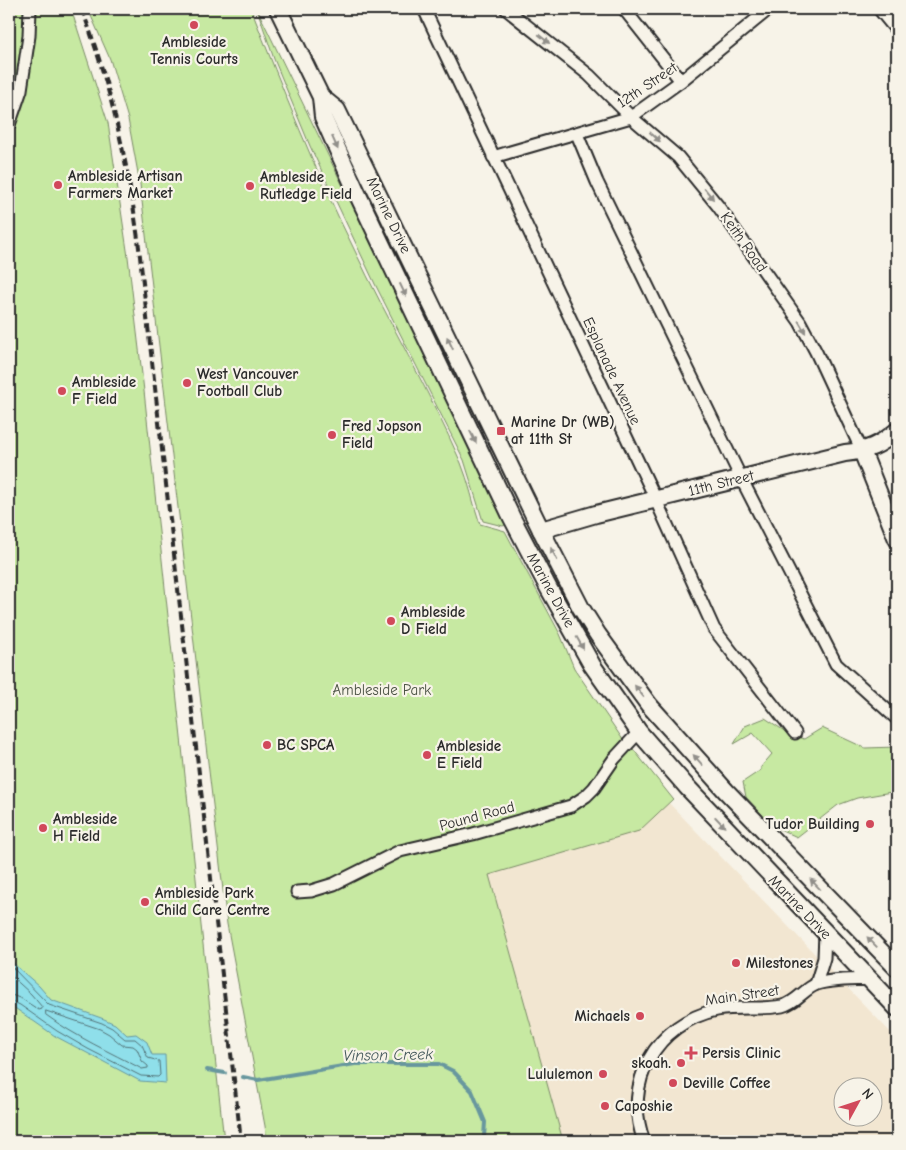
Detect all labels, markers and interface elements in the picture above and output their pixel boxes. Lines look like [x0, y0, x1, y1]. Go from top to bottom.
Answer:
marker: Ambleside Tennis Courts [188, 19, 200, 31]
place label: Ambleside Tennis Courts [150, 33, 238, 68]
one-way arrow [537, 33, 550, 44]
street label: 12th Street [613, 58, 681, 112]
one-way arrow [648, 131, 660, 143]
one-way arrow [331, 136, 339, 150]
place label: Ambleside Artisan Farmers Market [68, 167, 183, 202]
place label: Ambleside Rutledge Field [260, 168, 352, 203]
street label: Marine Drive [363, 174, 415, 257]
marker: Ambleside Artisan Farmers Market [52, 179, 64, 191]
marker: Ambleside Rutledge Field [244, 180, 256, 192]
one-way arrow [703, 188, 714, 200]
street label: Keith Road [717, 209, 771, 275]
one-way arrow [399, 283, 407, 298]
street label: Esplanade Avenue [579, 314, 645, 428]
one-way arrow [798, 321, 807, 334]
one-way arrow [446, 335, 454, 350]
place label: West Vancouver Football Club [197, 365, 298, 400]
place label: Ambleside F Field [72, 373, 136, 408]
marker: West Vancouver Football Club [181, 377, 193, 389]
marker: Ambleside F Field [56, 385, 68, 397]
place label: Marine Dr (WB) at 11th St [511, 413, 615, 448]
place label: Fred Jopson Field [342, 417, 422, 452]
marker: Marine Dr (WB) at 11th St [495, 425, 507, 437]
marker: Fred Jopson Field [326, 429, 338, 441]
one-way arrow [470, 430, 478, 444]
street label: 11th Street [686, 466, 756, 500]
one-way arrow [550, 547, 558, 561]
street label: Marine Drive [523, 549, 579, 631]
place label: Ambleside D Field [401, 603, 465, 638]
marker: Ambleside D Field [385, 615, 397, 627]
one-way arrow [576, 636, 584, 651]
park label: Ambleside Park [333, 681, 432, 699]
one-way arrow [634, 685, 644, 698]
place label: BC SPCA [277, 736, 335, 754]
place label: Ambleside E Field [437, 737, 501, 772]
marker: BC SPCA [261, 739, 273, 751]
marker: Ambleside E Field [421, 749, 433, 761]
one-way arrow [692, 755, 704, 767]
street label: Pound Road [437, 797, 517, 835]
place label: Ambleside H Field [53, 810, 117, 845]
place label: Tudor Building [765, 815, 860, 833]
one-way arrow [714, 816, 726, 828]
marker: Tudor Building [864, 818, 876, 830]
marker: Ambleside H Field [37, 822, 49, 834]
street label: Marine Drive [765, 871, 836, 943]
one-way arrow [809, 878, 821, 890]
place label: Ambleside Park Child Care Centre [155, 884, 270, 919]
marker: Ambleside Park Child Care Centre [139, 896, 151, 908]
one-way arrow [866, 936, 878, 948]
place label: Milestones [746, 954, 813, 972]
marker: Milestones [730, 957, 742, 969]
street label: Main Street [704, 981, 781, 1009]
place label: Michaels [574, 1007, 630, 1025]
marker: Michaels [634, 1010, 646, 1022]
place label: Persis Clinic [702, 1044, 780, 1062]
water label: Vinson Creek [343, 1045, 433, 1065]
marker: Persis Clinic [684, 1046, 698, 1060]
place label: skoah. [632, 1054, 671, 1072]
marker: skoah. [675, 1057, 687, 1069]
place label: Lululemon [527, 1065, 593, 1083]
marker: Lululemon [597, 1068, 609, 1080]
place label: Deville Coffee [683, 1074, 770, 1092]
marker: Deville Coffee [667, 1077, 679, 1089]
north arrow [834, 1078, 884, 1128]
text: N [858, 1085, 877, 1103]
place label: Caposhie [615, 1097, 673, 1115]
marker: Caposhie [599, 1100, 611, 1112]

